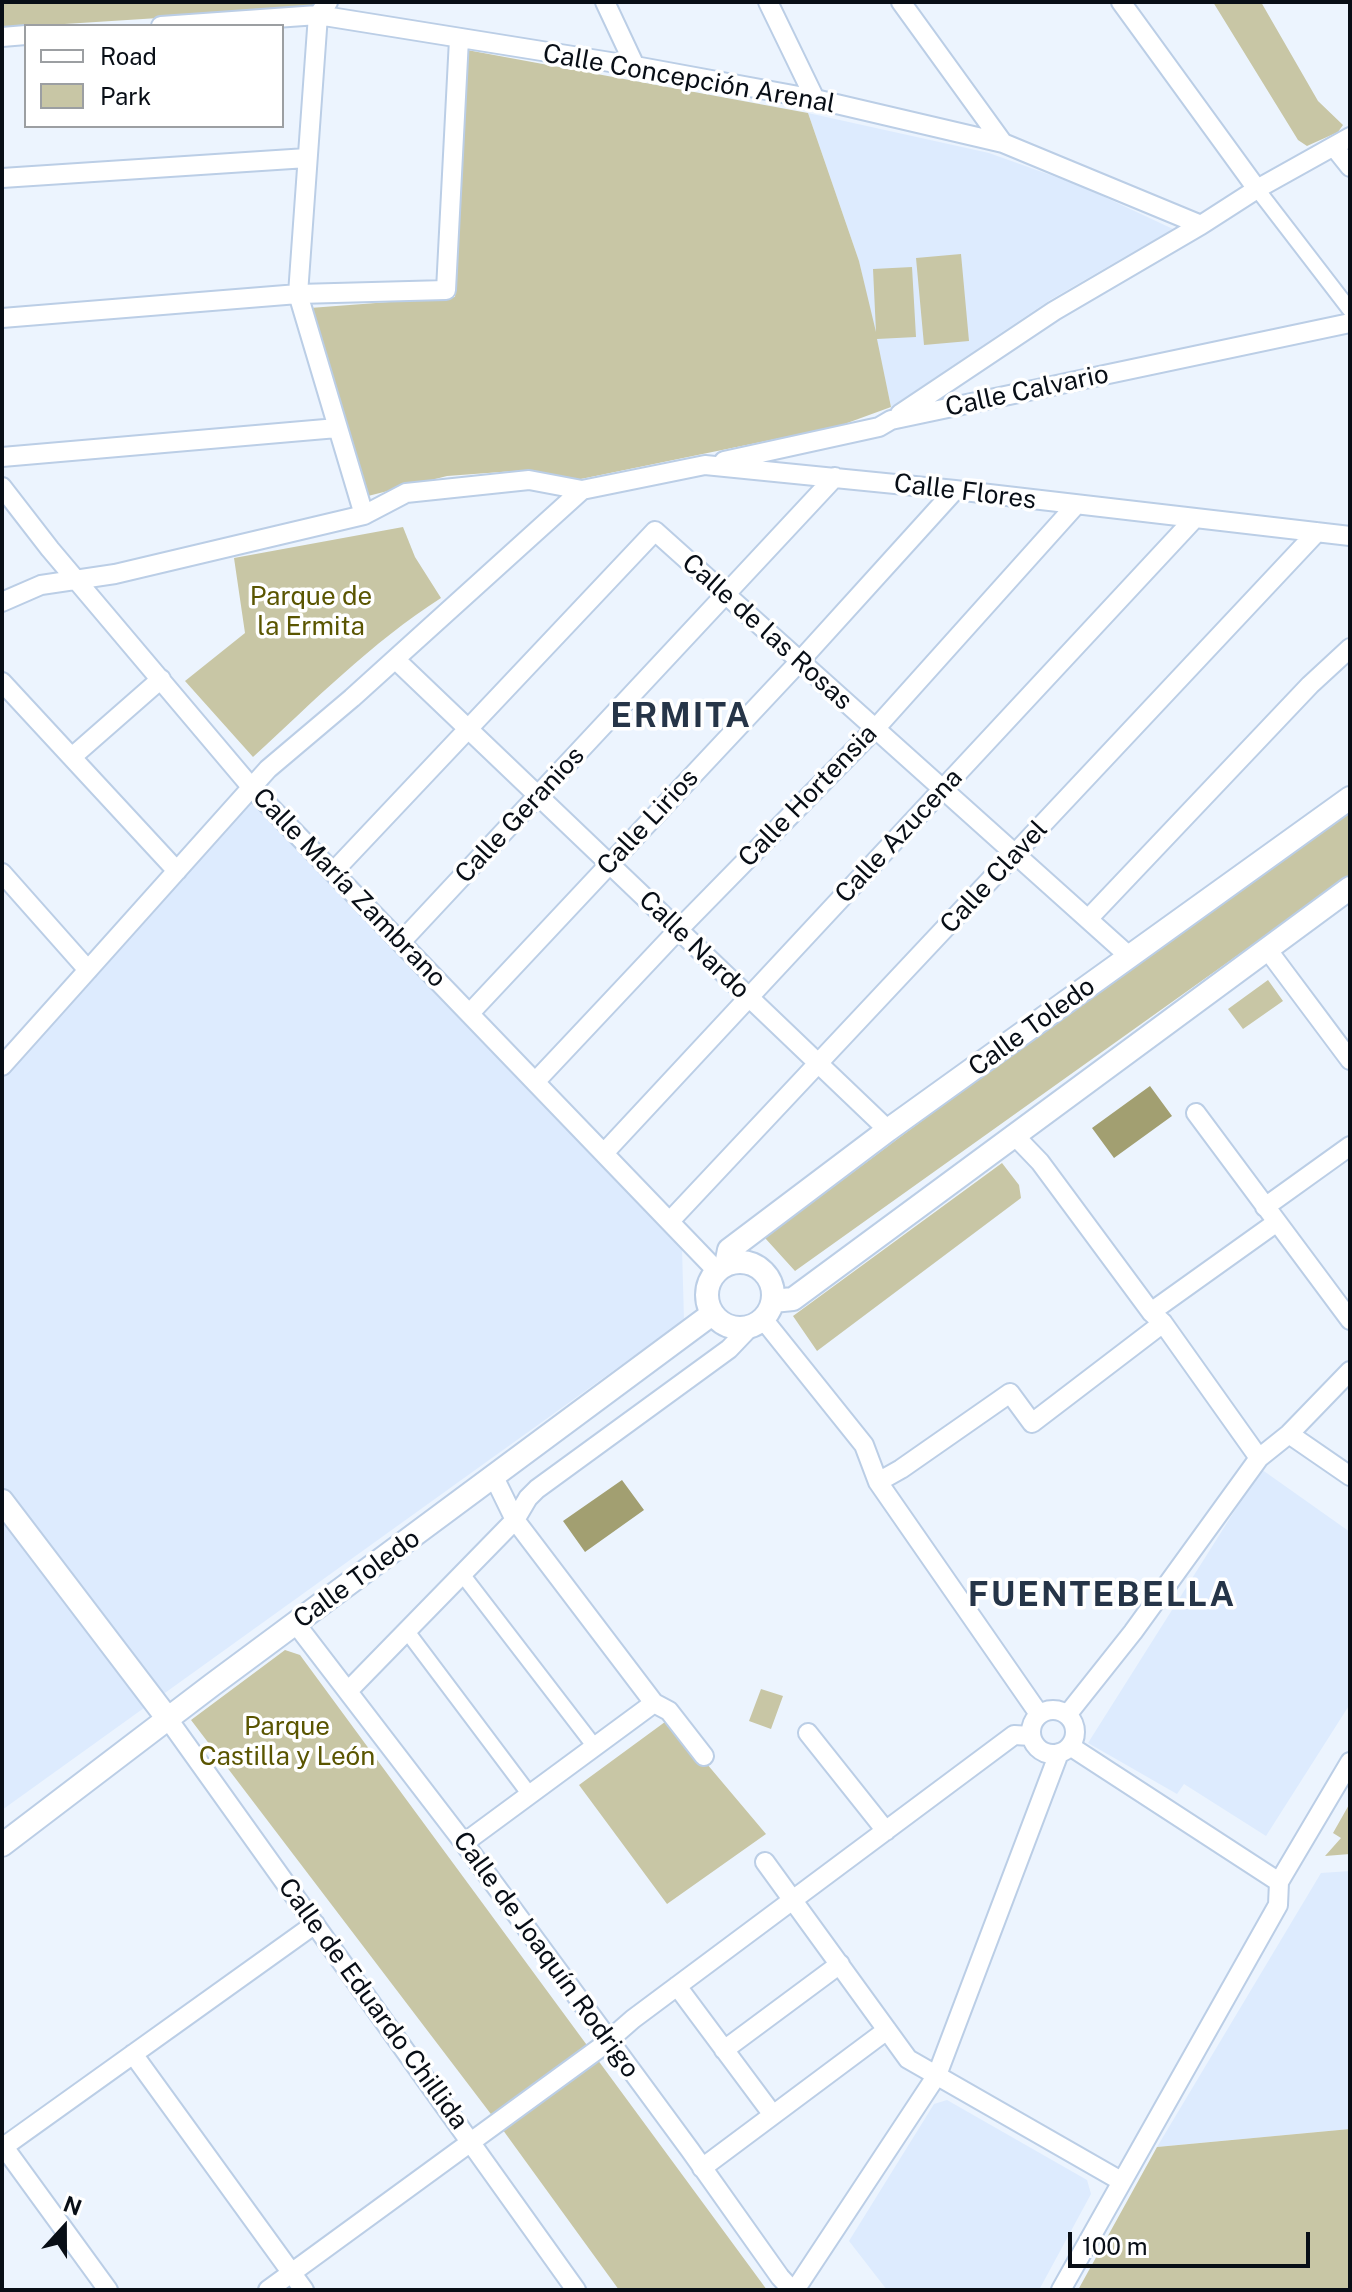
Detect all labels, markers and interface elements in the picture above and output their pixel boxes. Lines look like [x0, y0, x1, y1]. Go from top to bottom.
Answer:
legend [24, 24, 284, 128]
street label: Calle Concepción Arenal [540, 38, 838, 120]
text: Road [100, 42, 157, 70]
text: Park [100, 82, 151, 110]
street label: Calle Calvario [943, 359, 1111, 423]
street label: Calle Flores [892, 468, 1038, 516]
street label: Calle de las Rosas [675, 547, 859, 717]
park label: Parque de la Ermita [250, 581, 372, 642]
district label: ERMITA [610, 697, 752, 737]
street label: Calle Hortensia [732, 718, 884, 874]
street label: Calle Geranios [449, 740, 591, 890]
street label: Calle Lirios [591, 762, 705, 882]
street label: Calle Azucena [829, 762, 969, 910]
street label: Calle María Zambrano [246, 782, 452, 994]
street label: Calle Clavel [934, 814, 1054, 940]
street label: Calle Nardo [632, 884, 756, 1006]
street label: Calle Toledo [963, 971, 1101, 1083]
street label: Calle Toledo [288, 1523, 426, 1635]
district label: FUENTEBELLA [968, 1576, 1236, 1616]
park label: Parque Castilla y León [199, 1711, 375, 1772]
street label: Calle de Joaquín Rodrigo [446, 1826, 646, 2084]
street label: Calle de Eduardo Chillida [271, 1872, 475, 2136]
north arrow [24, 2188, 104, 2268]
text: N [60, 2190, 85, 2221]
scale bar [1072, 2216, 1314, 2266]
text: 100 m [1082, 2232, 1148, 2260]

